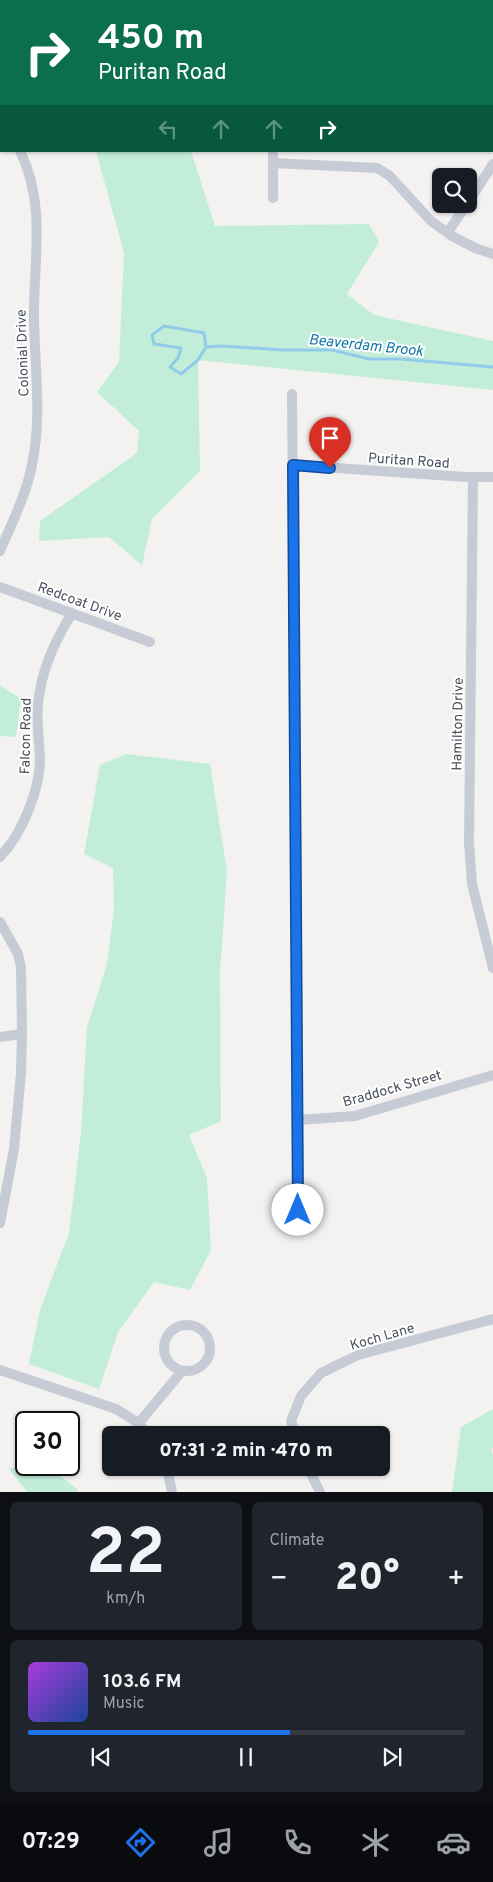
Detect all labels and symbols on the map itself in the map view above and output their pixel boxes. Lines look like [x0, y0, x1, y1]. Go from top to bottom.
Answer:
street label: Colonial Drive [13, 309, 34, 397]
water label: Beaverdam Brook [308, 331, 424, 362]
pin [309, 417, 351, 468]
street label: Puritan Road [367, 450, 450, 473]
street label: Redcoat Drive [35, 579, 124, 626]
street label: Hamilton Drive [449, 677, 468, 771]
street label: Falcon Road [17, 698, 36, 774]
street label: Braddock Street [341, 1067, 444, 1112]
position arrow [271, 1183, 323, 1235]
street label: Koch Lane [348, 1320, 417, 1355]
speed limit sign: 30 [15, 1411, 80, 1476]

